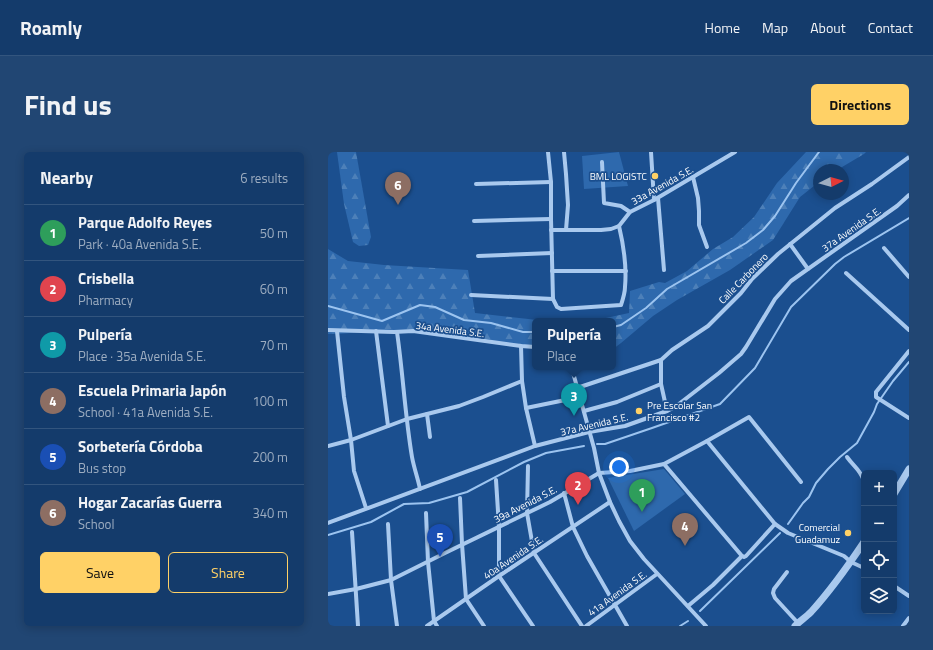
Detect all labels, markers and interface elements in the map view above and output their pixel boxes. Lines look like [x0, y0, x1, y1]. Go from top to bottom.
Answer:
text: Roamly [20, 13, 82, 42]
text: Home [705, 17, 740, 38]
text: Map [762, 17, 788, 38]
text: About [810, 17, 846, 38]
text: Contact [868, 17, 913, 38]
text: Find us [24, 83, 112, 126]
button: Directions [811, 84, 909, 125]
street label: 33a Avenida S.E. [628, 162, 696, 209]
north arrow [813, 164, 849, 200]
text: Nearby [40, 165, 93, 191]
text: 6 results [240, 168, 288, 188]
place label: BML LOGISTC [590, 169, 648, 184]
marker: BML LOGISTC [650, 171, 660, 181]
pin: 6 [385, 172, 411, 205]
street label: 37a Avenida S.E. [819, 203, 884, 255]
text: Parque Adolfo Reyes [78, 211, 212, 234]
text: 1 [49, 223, 57, 243]
text: 50 m [260, 223, 288, 243]
text: Park · 40a Avenida S.E. [78, 234, 202, 254]
street label: Calle Carbonero [715, 249, 772, 307]
text: Crisbella [78, 267, 134, 290]
text: 2 [49, 279, 57, 299]
text: 60 m [260, 279, 288, 299]
text: Pharmacy [78, 290, 133, 310]
street label: 34a Avenida S.E. [415, 318, 485, 341]
popup [532, 318, 616, 370]
text: Pulpería [78, 323, 132, 346]
text: Pulpería [547, 323, 601, 346]
text: 3 [49, 335, 57, 355]
text: 70 m [260, 335, 288, 355]
text: Place · 35a Avenida S.E. [78, 346, 206, 366]
text: Place [547, 346, 576, 366]
text: Escuela Primaria Japón [78, 379, 227, 402]
pin: 3 [561, 383, 587, 416]
text: 4 [49, 391, 57, 411]
text: 100 m [252, 391, 288, 411]
place label: Pre Escolar San Francisco #2 [647, 398, 712, 425]
text: School · 41a Avenida S.E. [78, 402, 213, 422]
marker: Pre Escolar San Francisco #2 [634, 406, 644, 416]
street label: 37a Avenida S.E. [559, 409, 630, 440]
text: Sorbetería Córdoba [78, 435, 203, 458]
text: 5 [49, 447, 57, 467]
text: 200 m [252, 447, 288, 467]
your location [609, 457, 629, 477]
text: Bus stop [78, 458, 126, 478]
map controls [861, 470, 897, 614]
button: + [861, 470, 897, 506]
pin: 2 [565, 472, 591, 505]
pin: 1 [629, 479, 655, 512]
street label: 39a Avenida S.E. [491, 482, 560, 527]
text: Hogar Zacarías Guerra [78, 491, 222, 514]
text: 6 [49, 503, 57, 523]
text: 340 m [252, 503, 288, 523]
button: − [861, 506, 897, 542]
pin: 4 [672, 513, 698, 546]
text: School [78, 514, 114, 534]
place label: Comercial Guadamuz [795, 520, 840, 547]
pin: 5 [427, 524, 453, 557]
marker: Comercial Guadamuz [843, 528, 853, 538]
street label: 40a Avenida S.E. [480, 532, 546, 583]
button: locate [861, 542, 897, 578]
button: Save [40, 552, 160, 593]
button: Share [168, 552, 288, 593]
street label: 41a Avenida S.E. [585, 567, 650, 620]
button: layers [861, 578, 897, 614]

